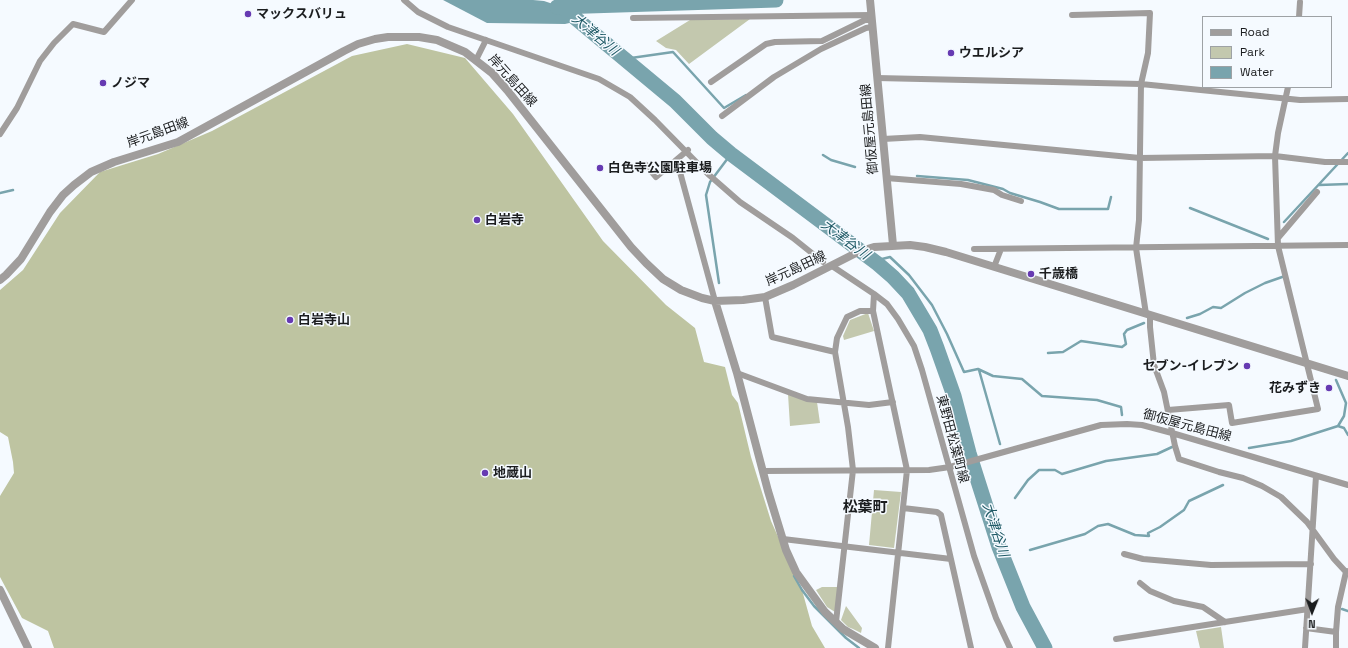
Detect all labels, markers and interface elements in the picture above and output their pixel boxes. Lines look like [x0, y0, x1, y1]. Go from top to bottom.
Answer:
place label: マックスバリュ [256, 6, 347, 22]
marker: マックスバリュ [243, 9, 253, 19]
water label: 大津谷川 [568, 11, 622, 59]
legend [1202, 16, 1332, 88]
text: Road [1240, 24, 1269, 40]
text: Park [1240, 44, 1265, 60]
place label: ウエルシア [959, 45, 1024, 61]
marker: ウエルシア [946, 48, 956, 58]
street label: 岸元島田線 [484, 52, 540, 110]
text: Water [1240, 64, 1274, 80]
place label: ノジマ [111, 75, 150, 91]
marker: ノジマ [98, 78, 108, 88]
street label: 御仮屋元島田線 [858, 83, 882, 175]
street label: 岸元島田線 [125, 115, 191, 151]
place label: 白色寺公園駐車場 [608, 160, 712, 176]
marker: 白色寺公園駐車場 [595, 163, 605, 173]
place label: 白岩寺 [485, 212, 524, 228]
marker: 白岩寺 [472, 215, 482, 225]
water label: 大津谷川 [818, 216, 872, 264]
street label: 岸元島田線 [763, 248, 829, 290]
place label: 千歳橋 [1039, 266, 1078, 282]
marker: 千歳橋 [1026, 269, 1036, 279]
place label: 白岩寺山 [298, 312, 350, 328]
marker: 白岩寺山 [285, 315, 295, 325]
place label: セブン-イレブン [1142, 358, 1239, 374]
marker: セブン-イレブン [1242, 361, 1252, 371]
place label: 花みずき [1269, 380, 1321, 396]
marker: 花みずき [1324, 383, 1334, 393]
street label: 東野田松葉町線 [933, 393, 971, 485]
street label: 御仮屋元島田線 [1141, 407, 1233, 445]
place label: 地蔵山 [493, 465, 532, 481]
marker: 地蔵山 [480, 468, 490, 478]
district label: 松葉町 [843, 499, 887, 517]
water label: 大津谷川 [978, 501, 1012, 559]
north arrow [1292, 592, 1332, 632]
text: N [1308, 617, 1316, 631]

